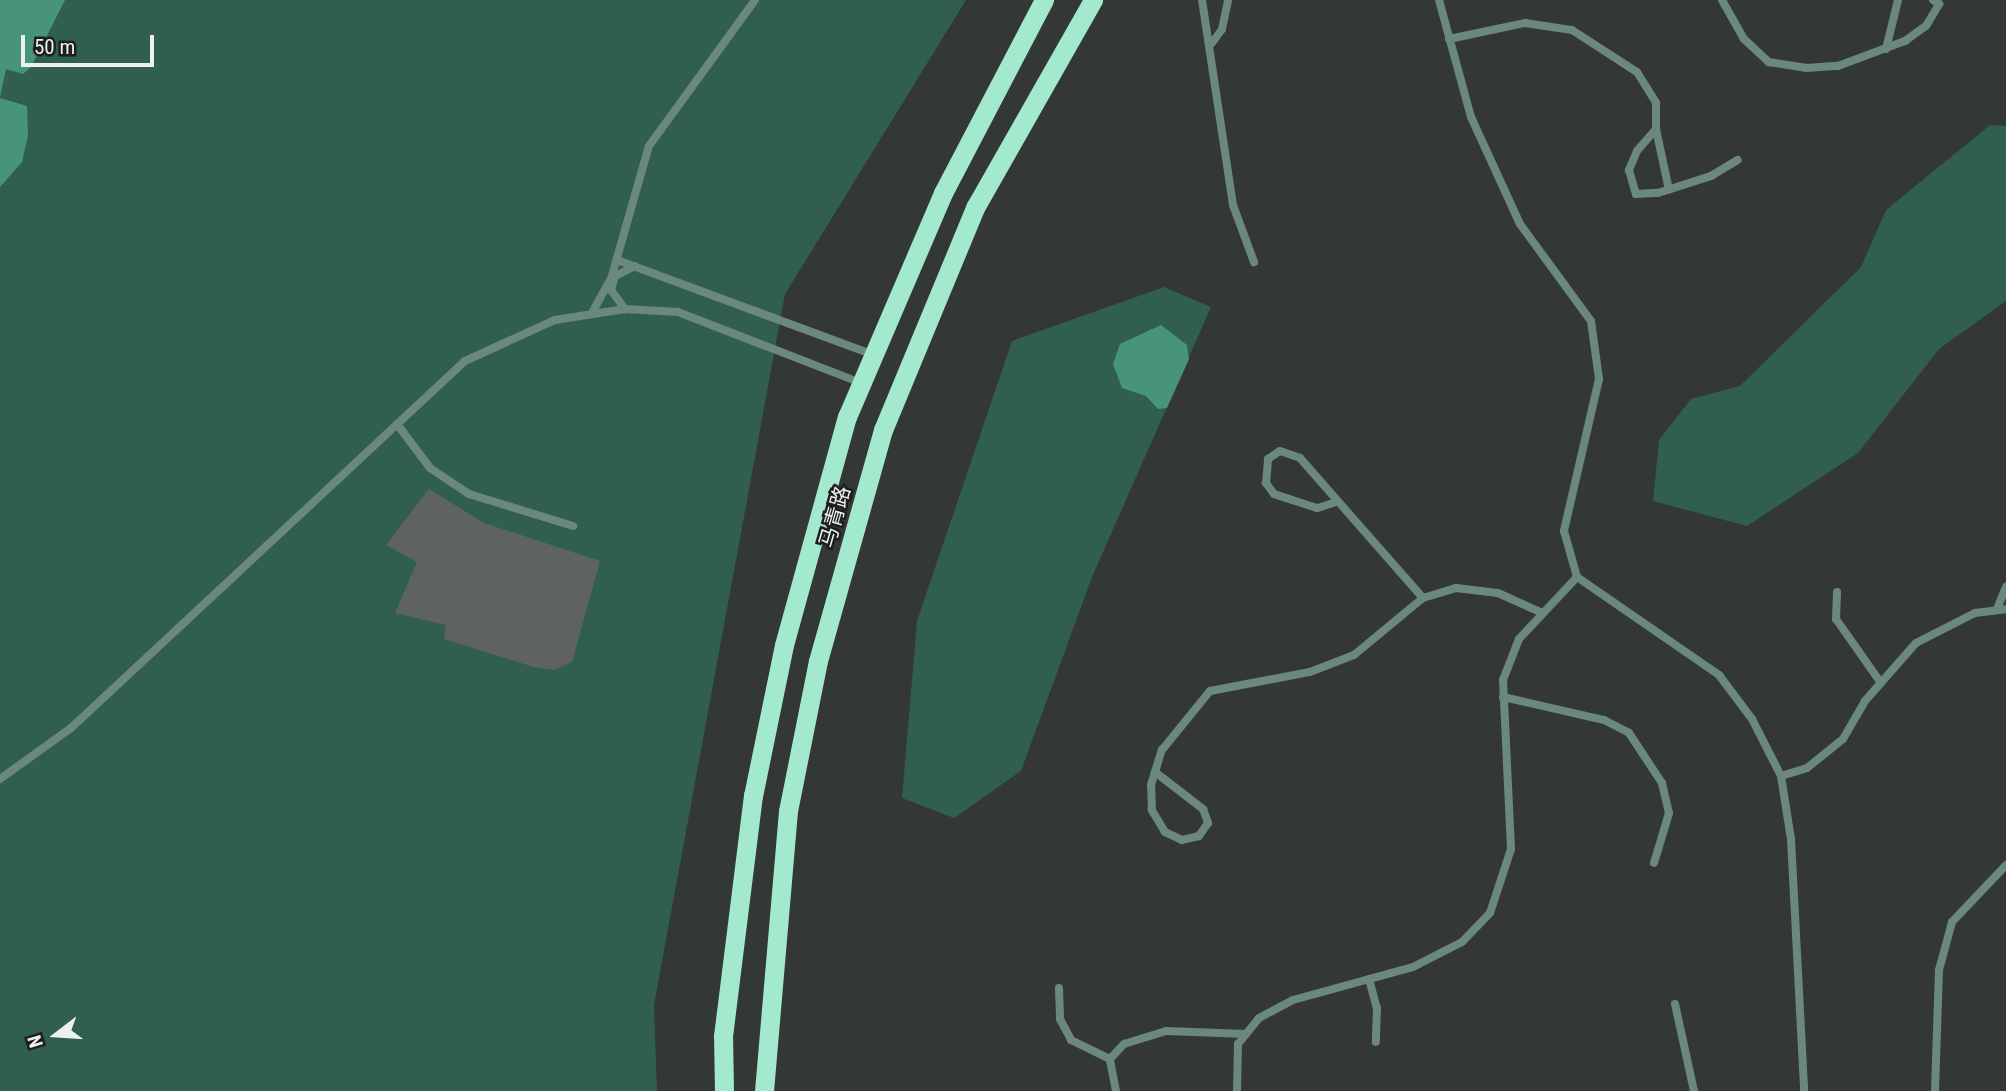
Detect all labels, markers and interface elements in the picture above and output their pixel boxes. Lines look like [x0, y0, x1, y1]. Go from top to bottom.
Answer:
scale bar [24, 21, 158, 65]
text: 50 m [34, 35, 75, 59]
street label: 马青路 [814, 483, 856, 551]
north arrow [21, 1000, 91, 1070]
text: N [23, 1032, 48, 1050]

